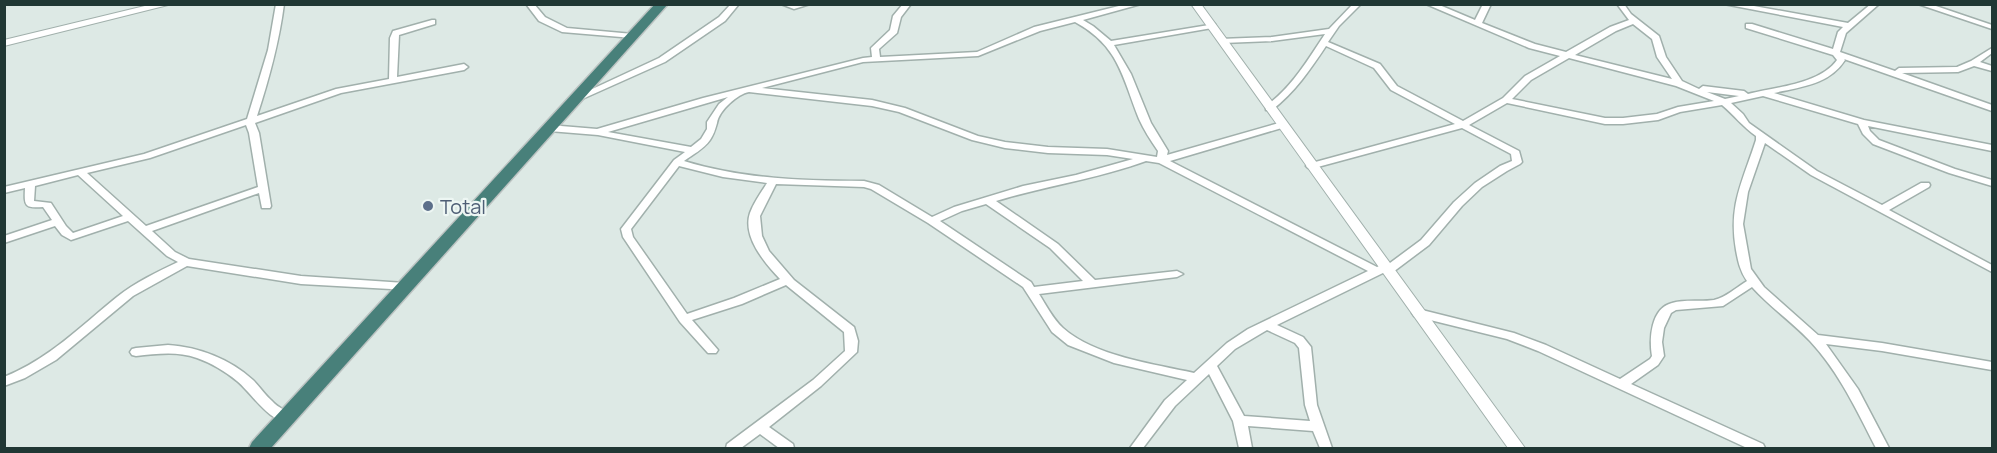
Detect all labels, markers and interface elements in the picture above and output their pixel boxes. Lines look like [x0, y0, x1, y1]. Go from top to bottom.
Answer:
place label: Total [440, 193, 486, 220]
marker: Total [421, 199, 435, 213]

